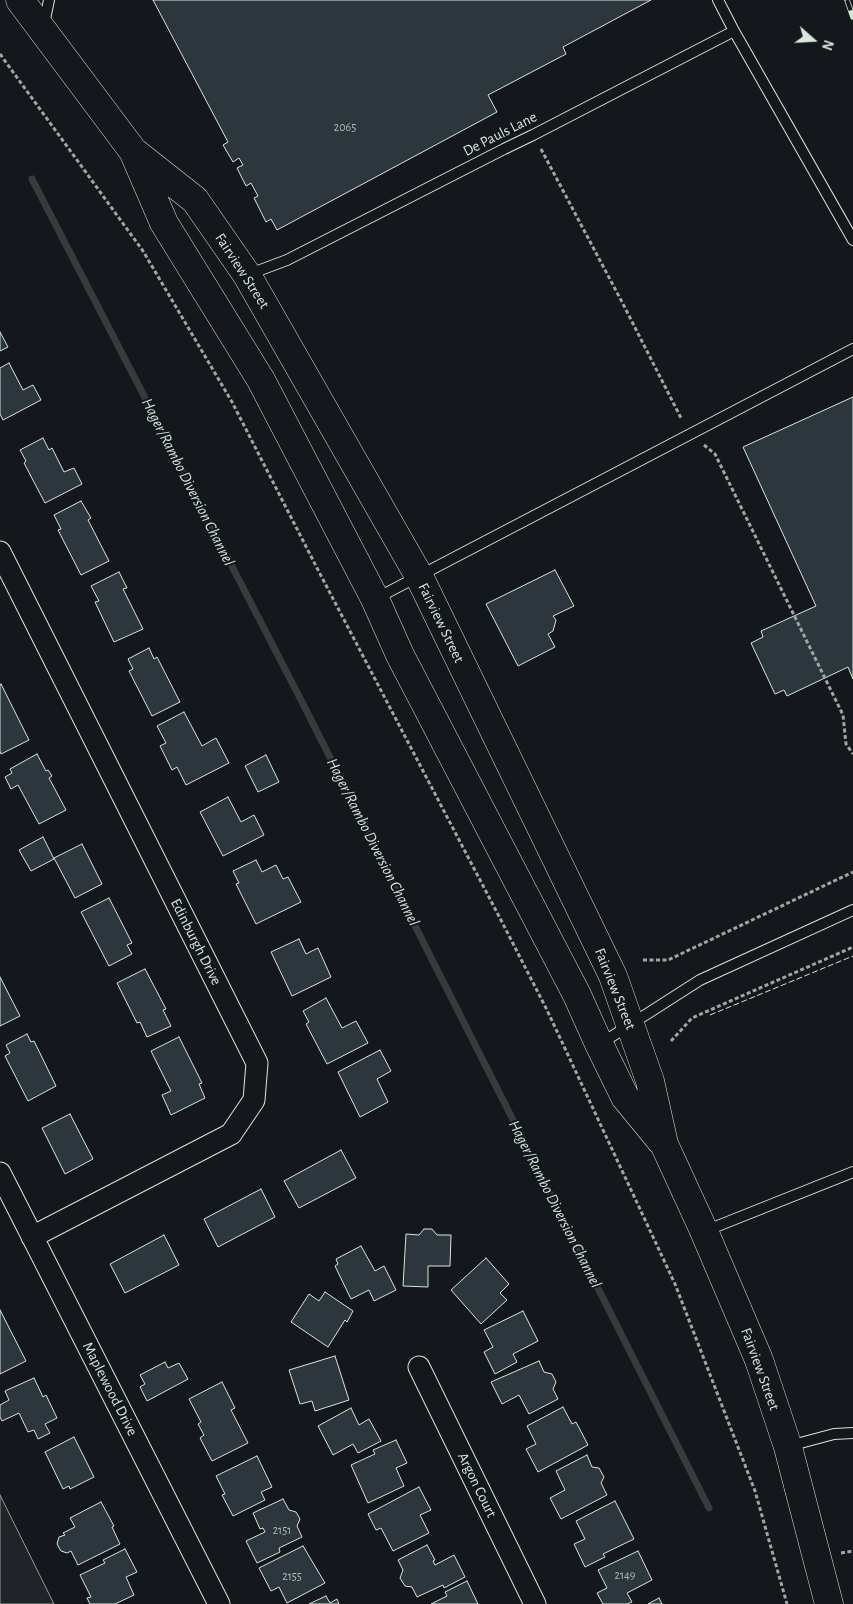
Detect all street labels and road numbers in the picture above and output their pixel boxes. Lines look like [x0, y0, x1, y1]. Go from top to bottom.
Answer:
street label: De Pauls Lane [460, 108, 540, 160]
street label: Fairview Street [211, 230, 273, 312]
street label: Fairview Street [414, 580, 468, 666]
street label: Edinburgh Drive [166, 896, 226, 988]
street label: Fairview Street [590, 946, 640, 1032]
street label: Fairview Street [737, 1325, 783, 1413]
street label: Maplewood Drive [79, 1339, 141, 1439]
street label: Argon Court [454, 1450, 500, 1520]

